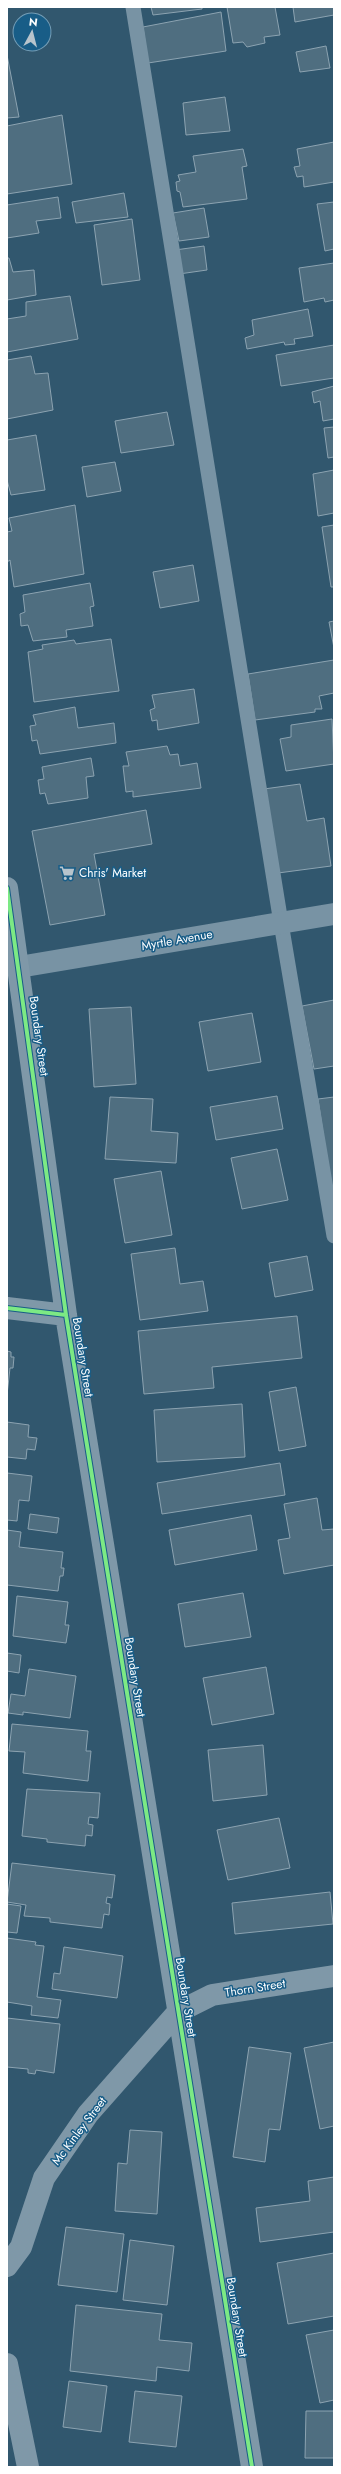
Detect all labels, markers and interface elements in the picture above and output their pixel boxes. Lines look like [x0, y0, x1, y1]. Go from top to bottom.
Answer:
north arrow [12, 12, 52, 52]
text: N [28, 14, 39, 31]
supermarket icon: Chris' Market [58, 864, 76, 882]
place label: Chris' Market [79, 864, 146, 882]
street label: Myrtle Avenue [140, 925, 214, 955]
street label: Boundary Street [24, 995, 54, 1077]
street label: Boundary Street [68, 1316, 98, 1398]
street label: Boundary Street [120, 1636, 150, 1718]
street label: Boundary Street [171, 1956, 201, 2038]
street label: Thorn Street [223, 1974, 287, 2002]
street label: Mc Kinley Street [47, 2093, 111, 2169]
street label: Boundary Street [222, 2276, 252, 2358]

